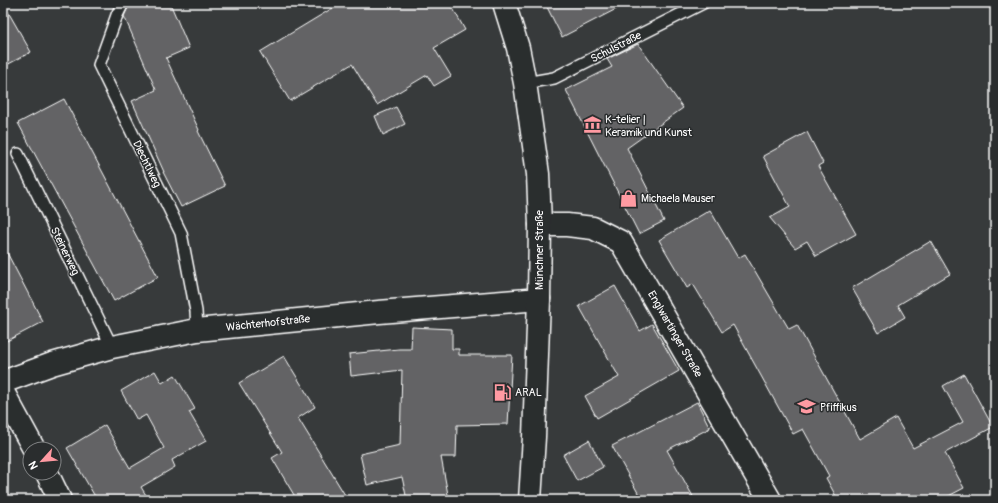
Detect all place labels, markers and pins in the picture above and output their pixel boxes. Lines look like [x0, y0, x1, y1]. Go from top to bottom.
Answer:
place label: K-telier | Keramik und Kunst [605, 113, 692, 139]
museum icon: K-telier | Keramik und Kunst [582, 115, 602, 135]
shop icon: Michaela Mauser [618, 188, 638, 208]
place label: Michaela Mauser [641, 192, 715, 205]
fuel station icon: ARAL [492, 382, 512, 402]
place label: ARAL [515, 386, 542, 399]
school or university icon: Pfiffikus [797, 397, 817, 417]
place label: Pfiffikus [820, 401, 857, 414]

